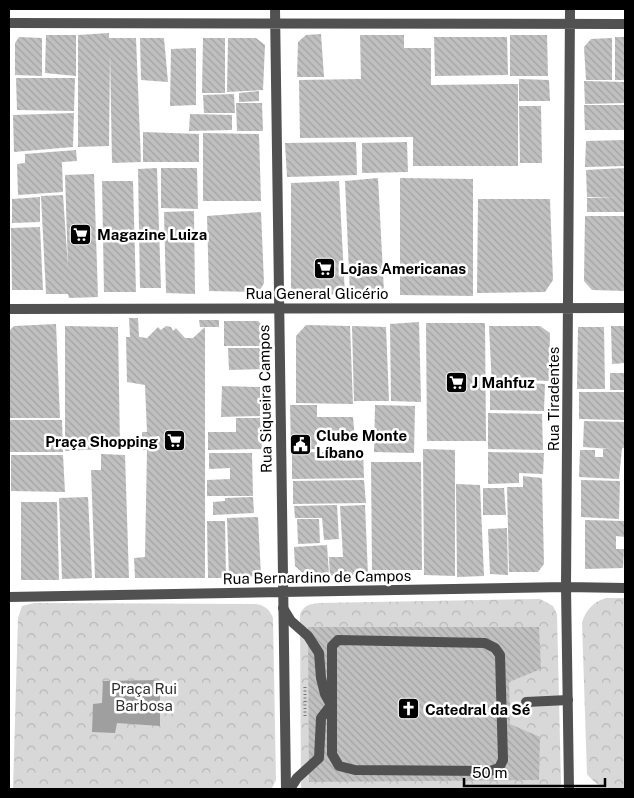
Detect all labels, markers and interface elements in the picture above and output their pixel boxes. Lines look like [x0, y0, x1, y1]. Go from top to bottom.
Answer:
supermarket icon: Magazine Luiza [69, 222, 93, 246]
place label: Magazine Luiza [97, 226, 207, 243]
supermarket icon: Lojas Americanas [312, 256, 336, 280]
place label: Lojas Americanas [340, 260, 466, 277]
street label: Rua General Glicério [245, 285, 389, 302]
street label: Rua Siqueira Campos [255, 325, 275, 473]
street label: Rua Tiradentes [545, 347, 562, 451]
supermarket icon: J Mahfuz [444, 370, 468, 394]
place label: J Mahfuz [472, 374, 535, 391]
place label: Clube Monte Líbano [316, 427, 407, 461]
supermarket icon: Praça Shopping [162, 429, 186, 453]
public building icon: Clube Monte Líbano [288, 432, 312, 456]
place label: Praça Shopping [45, 433, 159, 450]
street label: Rua Bernardino de Campos [223, 567, 411, 587]
park label: Praça Rui Barbosa [111, 680, 177, 714]
church icon: Catedral da Sé [397, 697, 421, 721]
place label: Catedral da Sé [425, 701, 530, 718]
scale bar [464, 756, 605, 788]
text: 50 m [472, 764, 507, 781]

